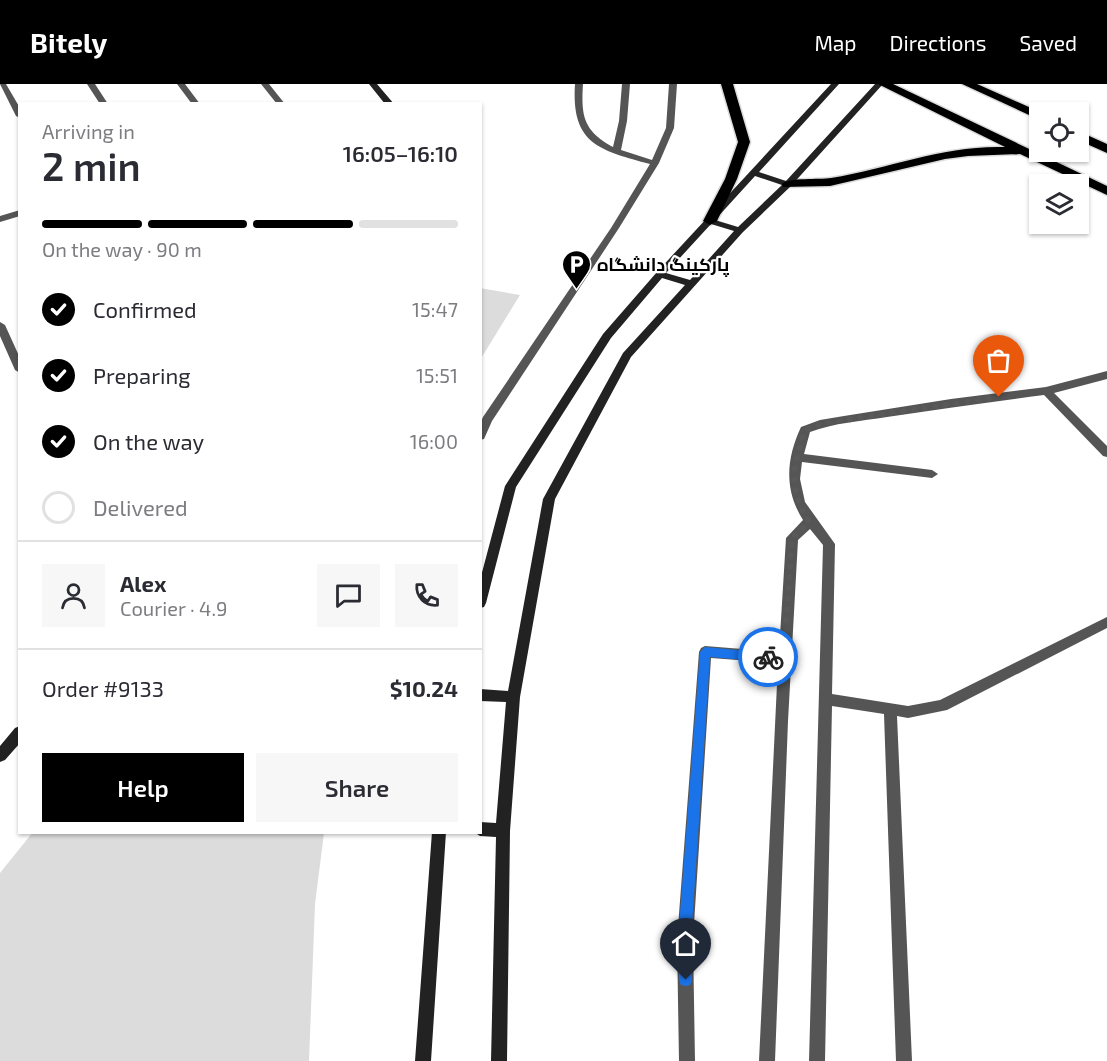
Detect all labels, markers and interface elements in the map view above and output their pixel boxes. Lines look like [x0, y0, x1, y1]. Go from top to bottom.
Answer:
text: Bitely [30, 25, 107, 59]
text: Map [814, 30, 857, 55]
text: Directions [890, 30, 986, 55]
text: Saved [1019, 30, 1077, 55]
map controls [1029, 102, 1089, 234]
button: locate [1029, 102, 1089, 162]
text: Arriving in [42, 119, 135, 143]
text: 16:05–16:10 [343, 140, 458, 166]
text: 2 min [42, 142, 141, 189]
button: layers [1029, 174, 1089, 234]
text: On the way · 90 m [42, 237, 202, 261]
parking icon: پارکینگ دانشگاه [560, 248, 592, 290]
place label: پارکینگ دانشگاه [597, 253, 730, 277]
icon: check [42, 293, 75, 326]
text: Confirmed [93, 296, 197, 322]
text: 15:47 [412, 297, 458, 321]
pin [973, 335, 1024, 397]
icon: bag [982, 344, 1015, 377]
icon: check [42, 359, 75, 392]
text: Preparing [93, 362, 191, 388]
text: 15:51 [416, 363, 458, 387]
icon: check [42, 425, 75, 458]
text: On the way [93, 428, 204, 454]
text: 16:00 [410, 429, 458, 453]
text: Delivered [93, 494, 188, 520]
button: person [42, 564, 105, 627]
button: chat [317, 564, 380, 627]
button: phone [395, 564, 458, 627]
text: Alex [120, 570, 166, 596]
text: Courier · 4.9 [120, 596, 227, 620]
courier [738, 627, 798, 687]
icon: bike [752, 641, 785, 674]
text: Order #9133 [42, 675, 164, 701]
text: $10.24 [390, 675, 458, 701]
button: Help [42, 753, 244, 822]
button: Share [256, 753, 458, 822]
pin [660, 918, 711, 980]
icon: home [669, 927, 702, 960]

